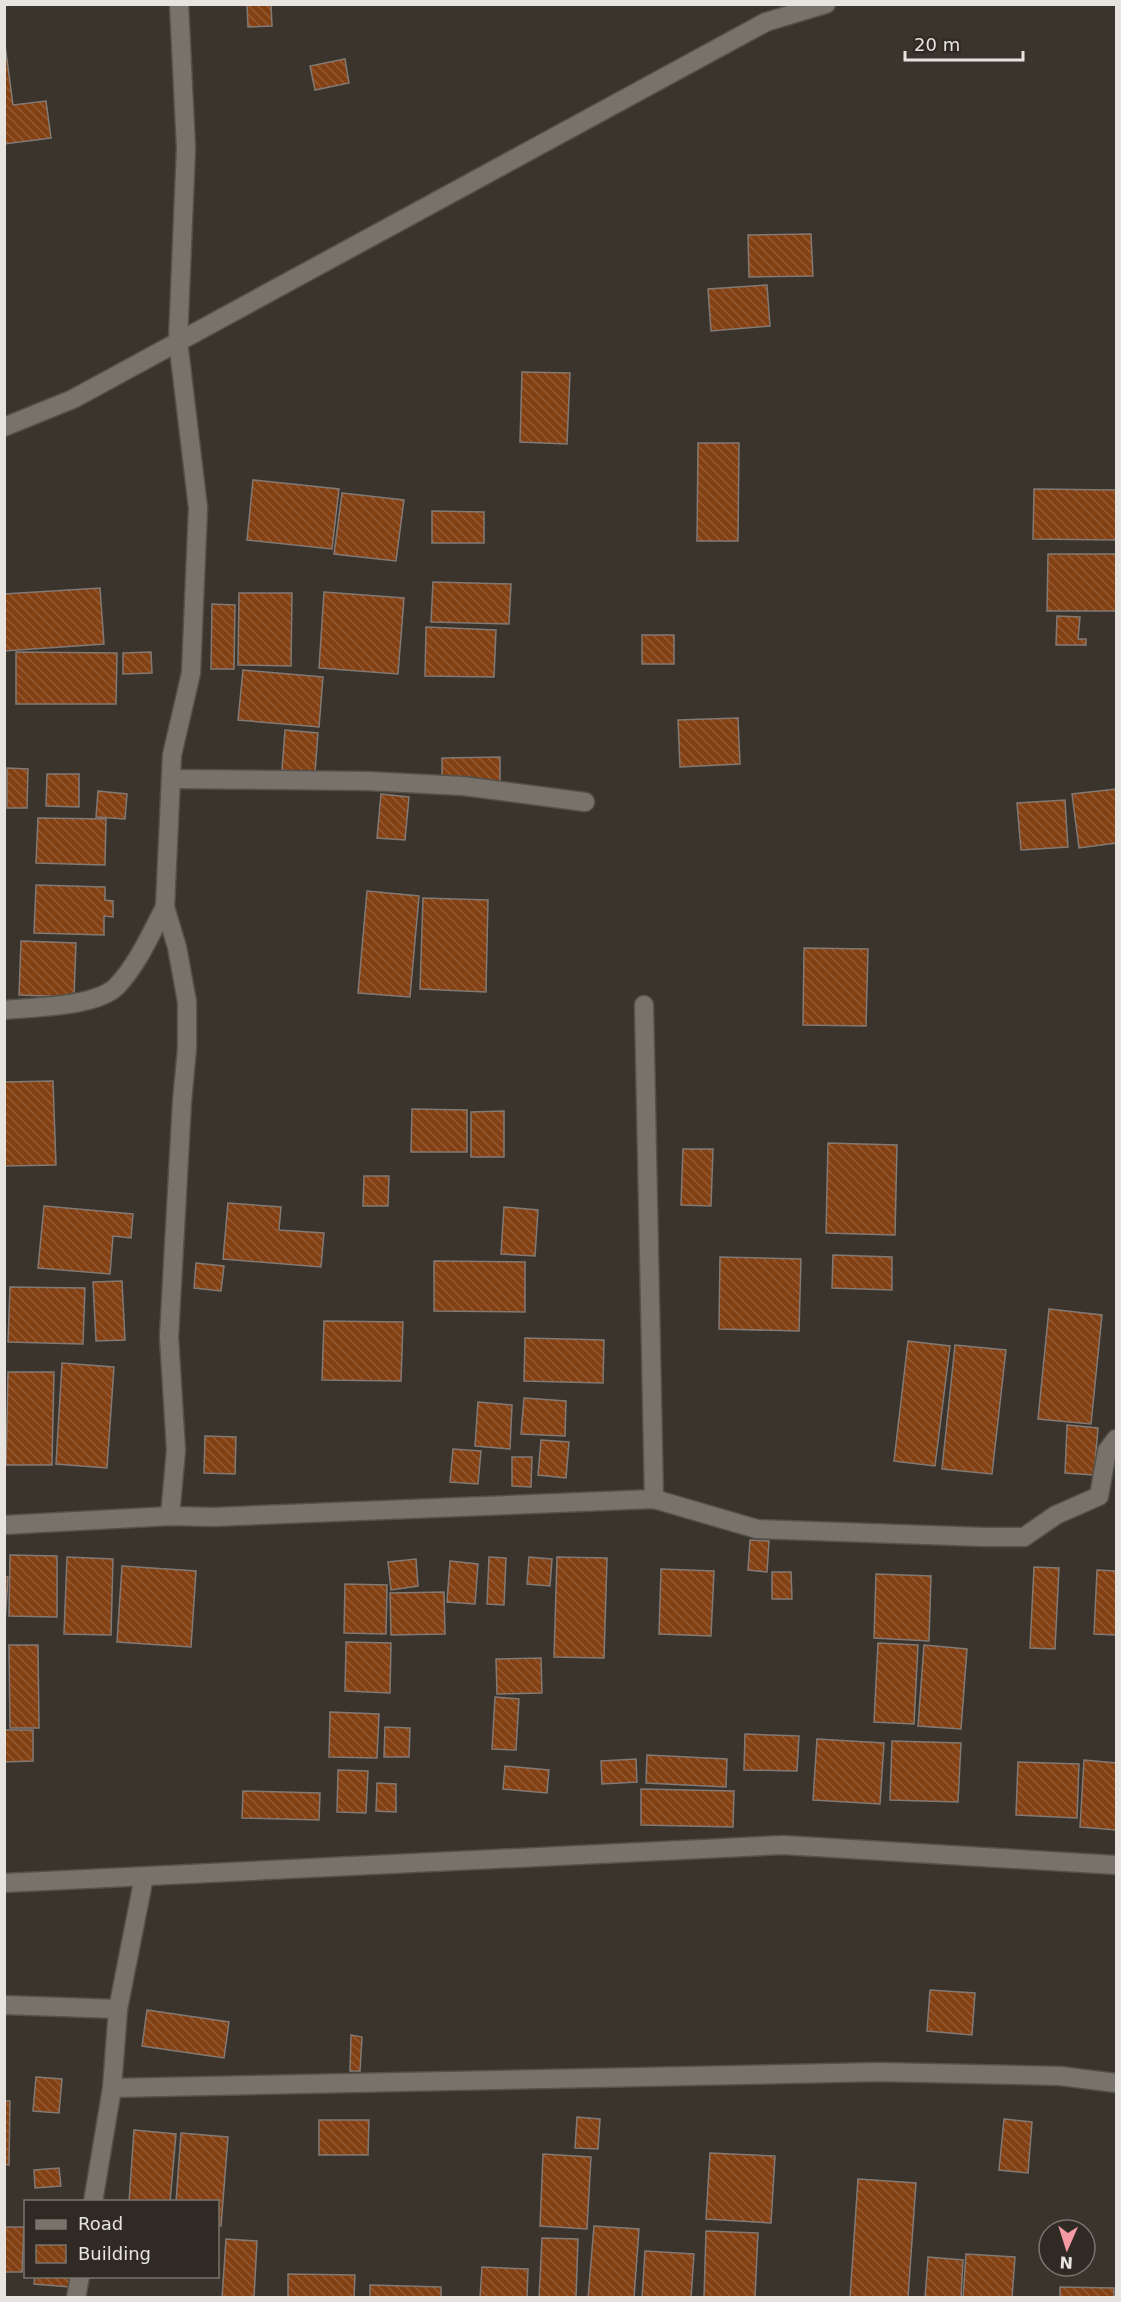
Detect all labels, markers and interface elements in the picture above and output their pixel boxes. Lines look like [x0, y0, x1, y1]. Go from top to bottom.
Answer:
scale bar [905, 24, 1024, 62]
text: 20 m [914, 34, 960, 55]
legend [24, 2200, 219, 2278]
text: Road [78, 2213, 123, 2234]
north arrow [1037, 2218, 1097, 2278]
text: Building [78, 2243, 151, 2264]
text: N [1059, 2253, 1073, 2272]

